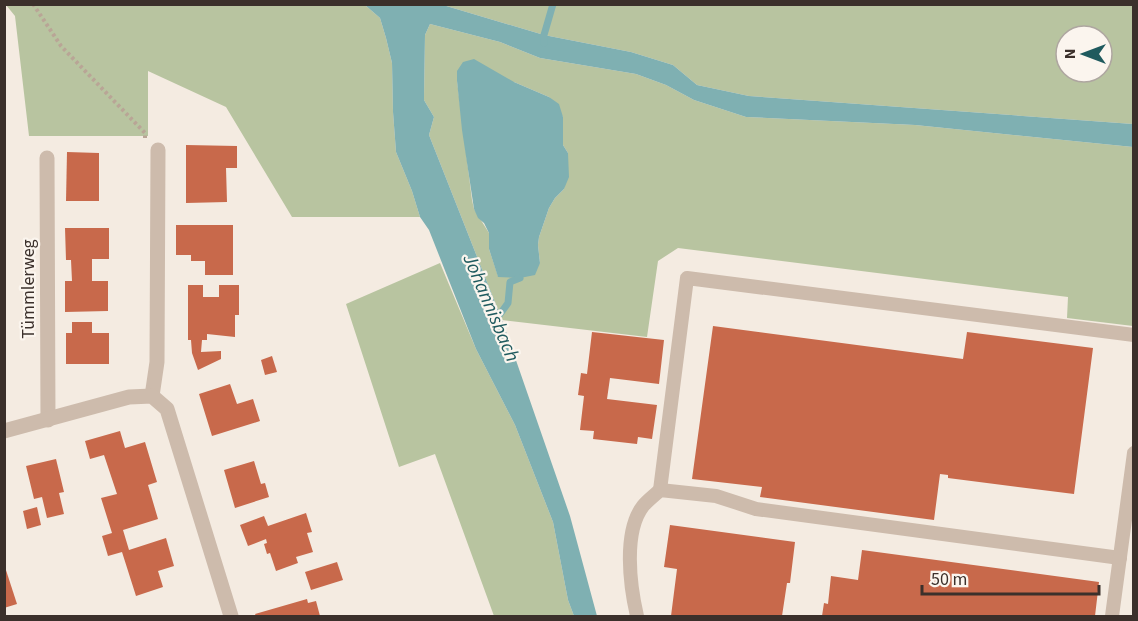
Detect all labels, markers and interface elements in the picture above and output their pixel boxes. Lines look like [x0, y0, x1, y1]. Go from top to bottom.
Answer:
north arrow [1054, 24, 1114, 84]
text: N [1059, 49, 1081, 59]
street label: Tümmlerweg [16, 239, 41, 339]
water label: Johannisbach [455, 249, 526, 366]
scale bar [922, 558, 1099, 596]
text: 50 m [931, 567, 967, 592]

